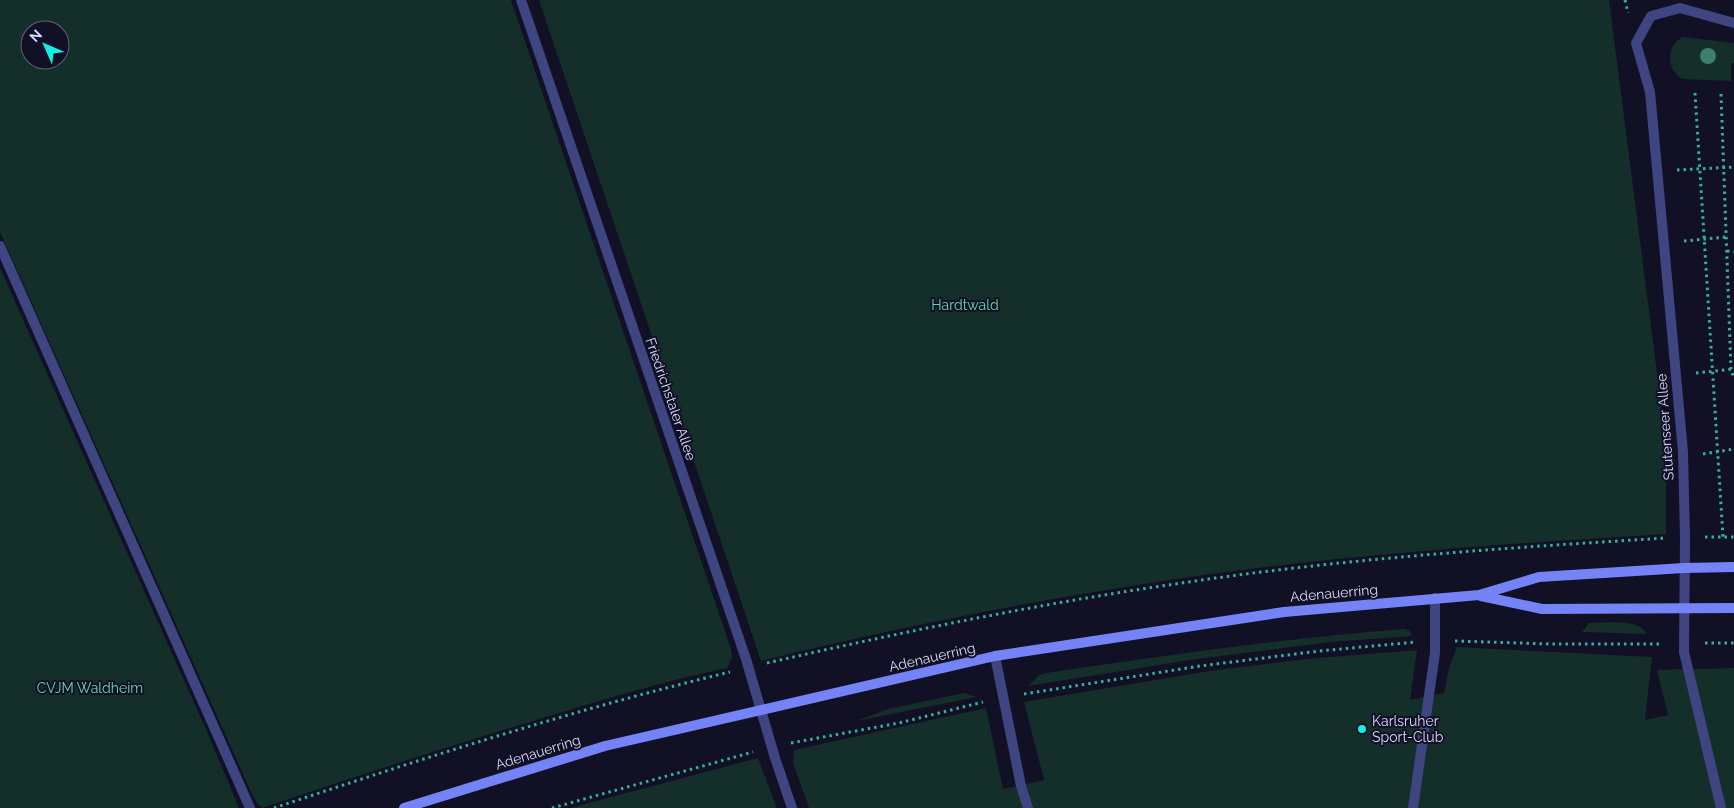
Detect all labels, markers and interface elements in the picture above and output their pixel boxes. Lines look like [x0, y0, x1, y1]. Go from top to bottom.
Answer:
north arrow [20, 20, 70, 70]
text: N [26, 26, 45, 45]
park label: Hardtwald [931, 297, 999, 313]
street label: Friedrichstaler Allee [642, 336, 700, 462]
street label: Stutenseer Allee [1653, 373, 1677, 481]
street label: Adenauerring [1289, 581, 1379, 605]
street label: Adenauerring [887, 639, 977, 675]
park label: CVJM Waldheim [37, 680, 143, 696]
place label: Karlsruher Sport-Club [1372, 713, 1444, 745]
marker: Karlsruher Sport-Club [1356, 723, 1368, 735]
street label: Adenauerring [493, 731, 583, 773]

